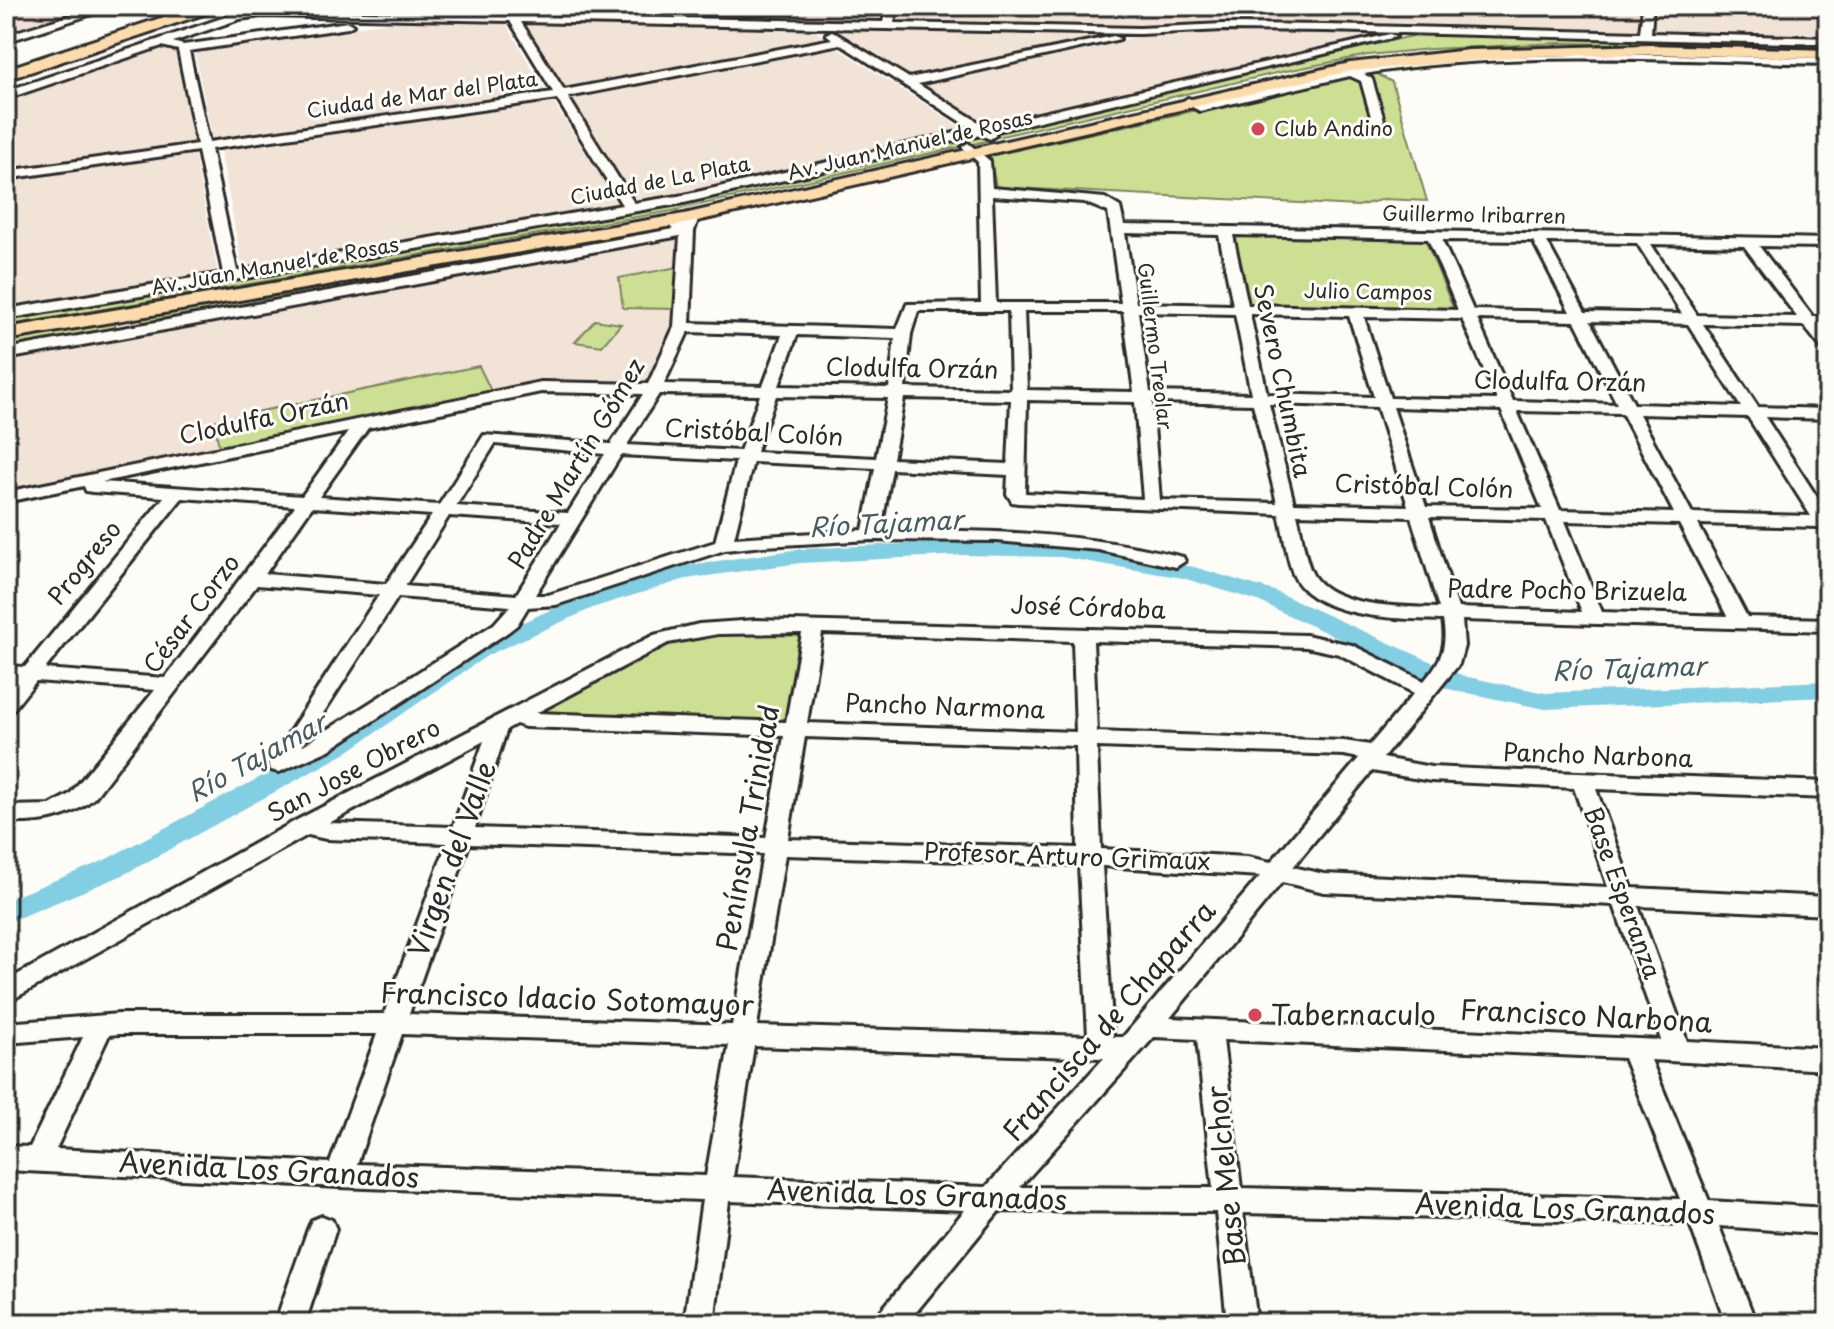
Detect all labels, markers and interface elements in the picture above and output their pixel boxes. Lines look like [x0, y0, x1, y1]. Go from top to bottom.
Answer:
street label: Ciudad de Mar del Plata [304, 63, 540, 125]
street label: Av. Juan Manuel de Rosas [784, 101, 1035, 187]
place label: Club Andino [1274, 113, 1393, 143]
marker: Club Andino [1249, 120, 1267, 138]
street label: Ciudad de La Plata [567, 148, 753, 212]
street label: Guillermo Iribarren [1382, 197, 1566, 231]
street label: Av. Juan Manuel de Rosas [149, 228, 401, 302]
street label: Guillermo Treolar [1131, 261, 1181, 431]
street label: Julio Campos [1304, 275, 1433, 307]
street label: Severo Chumbita [1246, 281, 1322, 481]
street label: Clodulfa Orzán [825, 347, 999, 387]
street label: Padre Martín Gómez [498, 351, 652, 575]
street label: Clodulfa Orzán [1473, 360, 1647, 400]
street label: Clodulfa Orzán [175, 381, 352, 453]
street label: Cristóbal Colón [664, 408, 844, 454]
street label: Cristóbal Colón [1334, 464, 1514, 506]
water label: Río Tajamar [808, 499, 967, 546]
street label: Progreso [38, 512, 129, 612]
street label: César Corzo [133, 545, 247, 680]
street label: Padre Pocho Brizuela [1447, 569, 1687, 609]
street label: José Córdoba [1010, 585, 1166, 627]
water label: Río Tajamar [1552, 645, 1710, 690]
street label: Pancho Narmona [844, 684, 1046, 726]
water label: Río Tajamar [180, 701, 336, 811]
street label: Península Trinidad [704, 701, 789, 954]
street label: San Jose Obrero [260, 708, 446, 830]
street label: Pancho Narbona [1502, 733, 1694, 775]
street label: Virgen del Valle [395, 755, 506, 962]
street label: Base Esperanza [1576, 801, 1672, 984]
street label: Profesor Arturo Grimaux [923, 832, 1211, 878]
street label: Francisca de Chaparra [991, 890, 1225, 1150]
street label: Francisco Idacio Sotomayor [380, 969, 755, 1026]
street label: Francisco Narbona [1459, 986, 1714, 1043]
place label: Tabernaculo [1271, 992, 1436, 1035]
marker: Tabernaculo [1246, 1006, 1264, 1024]
street label: Base Melchor [1194, 1084, 1255, 1268]
street label: Avenida Los Granados [118, 1139, 420, 1198]
street label: Avenida Los Granados [766, 1167, 1068, 1220]
street label: Avenida Los Granados [1414, 1181, 1716, 1234]

